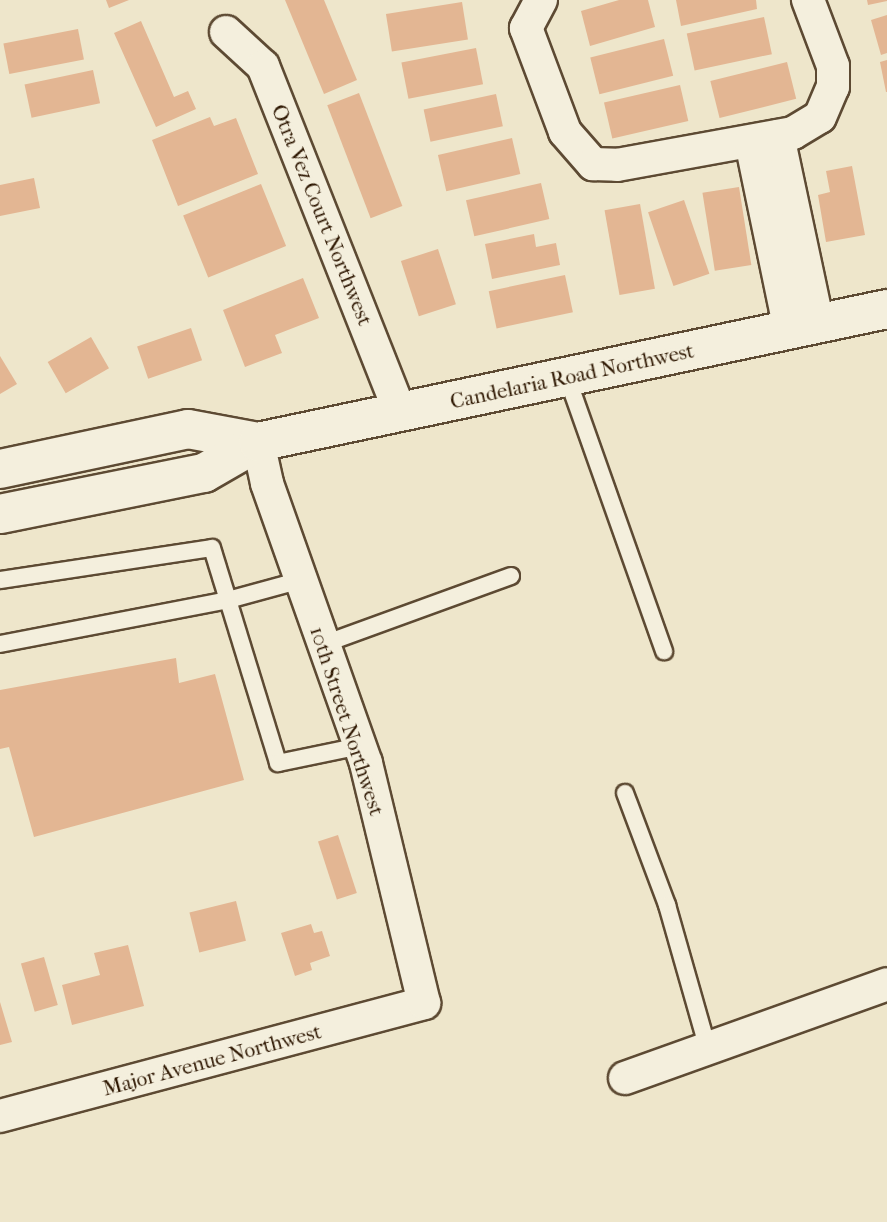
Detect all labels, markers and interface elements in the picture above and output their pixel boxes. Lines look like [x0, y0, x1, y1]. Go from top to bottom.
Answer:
street label: Otra Vez Court Northwest [266, 101, 378, 329]
street label: Candelaria Road Northwest [448, 338, 696, 414]
street label: 10th Street Northwest [305, 623, 389, 819]
street label: Major Avenue Northwest [100, 1019, 324, 1101]

